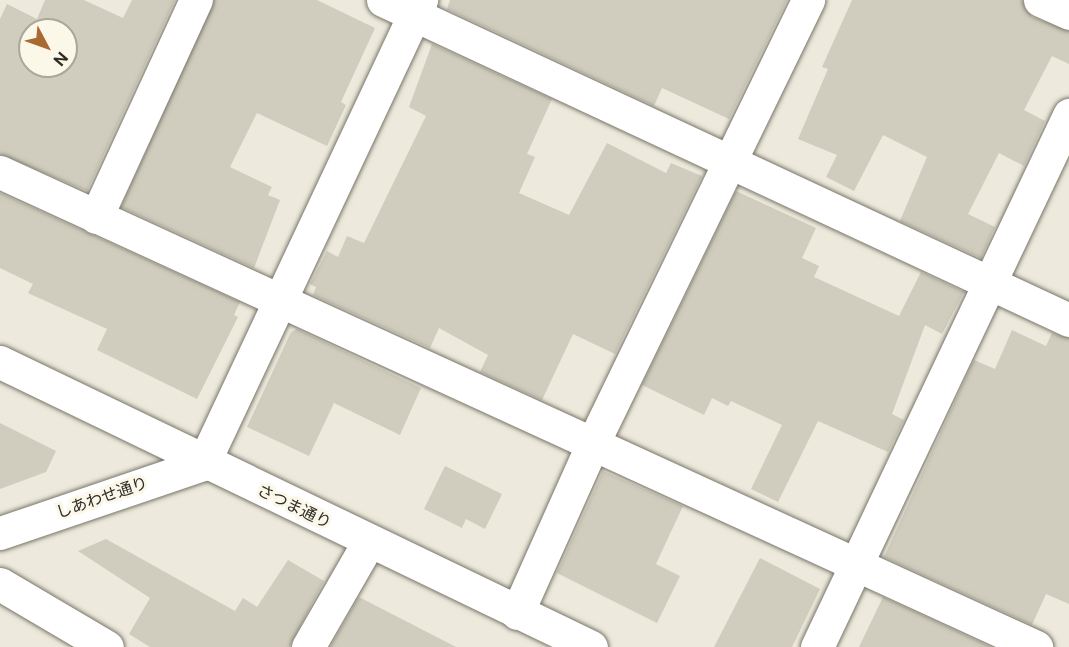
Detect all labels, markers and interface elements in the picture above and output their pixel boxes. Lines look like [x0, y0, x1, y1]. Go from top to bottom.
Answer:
north arrow [18, 18, 78, 78]
text: N [49, 48, 72, 70]
street label: しあわせ通り [53, 473, 151, 523]
street label: さつま通り [254, 481, 334, 533]

